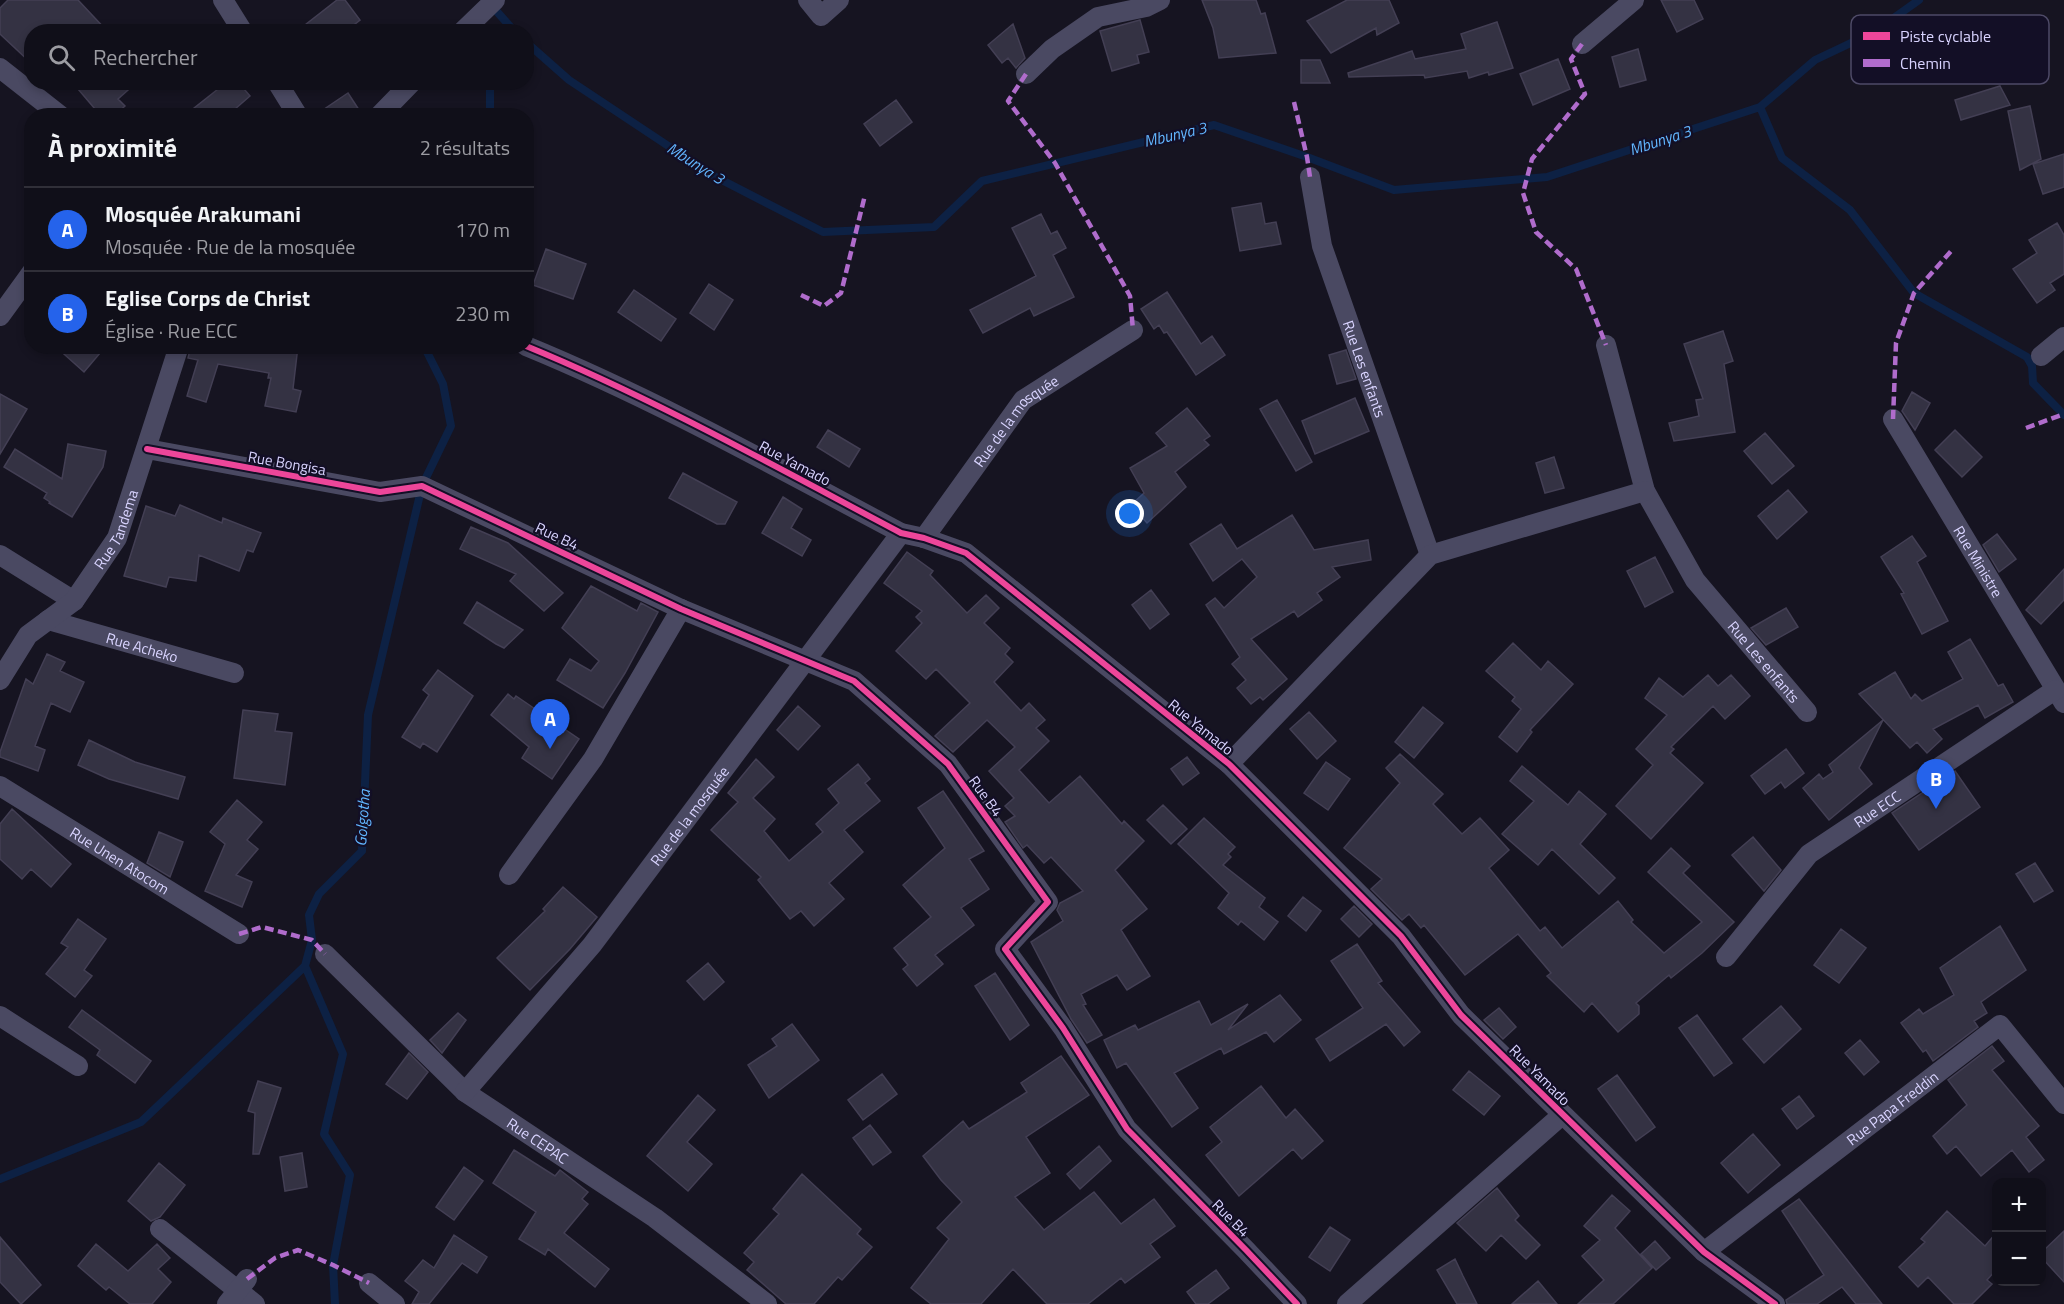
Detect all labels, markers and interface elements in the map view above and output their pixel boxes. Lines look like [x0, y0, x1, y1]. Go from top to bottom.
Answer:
legend [1851, 15, 2049, 84]
search box [24, 24, 534, 90]
text: Piste cyclable [1900, 24, 1991, 48]
text: Rechercher [93, 40, 198, 74]
icon: search [45, 41, 78, 74]
text: Chemin [1900, 51, 1951, 75]
water label: Mbunya 3 [1141, 115, 1210, 153]
water label: Mbunya 3 [1626, 118, 1695, 161]
text: À proximité [48, 128, 177, 167]
text: 2 résultats [420, 132, 510, 163]
water label: Mbunya 3 [663, 136, 730, 191]
text: Mosquée Arakumani [105, 197, 301, 231]
text: A [61, 214, 74, 245]
text: 170 m [455, 214, 510, 245]
text: Mosquée · Rue de la mosquée [105, 231, 355, 262]
text: Eglise Corps de Christ [105, 281, 310, 315]
text: B [61, 298, 74, 329]
text: 230 m [455, 298, 510, 329]
text: Église · Rue ECC [105, 315, 237, 346]
street label: Rue Les enfants [1337, 317, 1392, 420]
street label: Rue de la mosquée [967, 369, 1063, 471]
street label: Rue Yamado [755, 434, 835, 492]
street label: Rue Bongisa [246, 445, 328, 481]
street label: Rue Tandema [88, 486, 144, 574]
your location [1115, 499, 1144, 528]
street label: Rue B4 [531, 516, 583, 556]
street label: Rue Ministre [1948, 521, 2009, 601]
street label: Rue Les enfants [1723, 615, 1806, 708]
street label: Rue Acheko [103, 626, 181, 668]
street label: Rue Yamado [1163, 693, 1239, 761]
pin: A [530, 700, 570, 749]
pin: B [1916, 760, 1956, 809]
street label: Rue de la mosquée [644, 761, 734, 870]
street label: Rue B4 [963, 771, 1009, 821]
street label: Rue ECC [1849, 785, 1905, 833]
water label: Golgotha [348, 788, 376, 847]
street label: Rue Unen Atocom [66, 821, 174, 900]
street label: Rue Yamado [1504, 1039, 1576, 1111]
street label: Rue Papa Freddin [1841, 1065, 1943, 1151]
street label: Rue CEPAC [502, 1111, 573, 1169]
map controls [1992, 1178, 2046, 1286]
button: + [1992, 1178, 2046, 1232]
street label: Rue B4 [1207, 1194, 1255, 1242]
button: − [1992, 1232, 2046, 1286]

